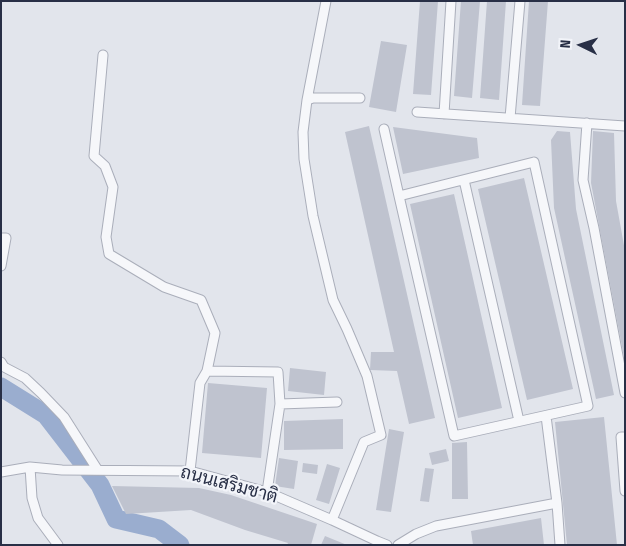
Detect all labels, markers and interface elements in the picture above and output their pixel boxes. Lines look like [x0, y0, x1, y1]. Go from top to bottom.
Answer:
north arrow [556, 20, 606, 70]
text: N [557, 39, 574, 49]
street label: ถนนเสริมชาติ [178, 462, 280, 508]

